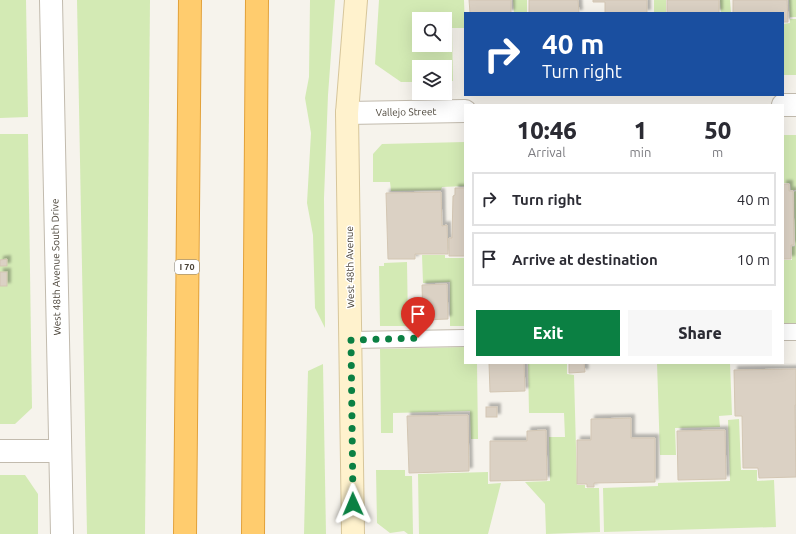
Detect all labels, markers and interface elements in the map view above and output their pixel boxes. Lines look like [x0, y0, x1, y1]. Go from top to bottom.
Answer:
map controls [412, 12, 452, 100]
button: search [412, 12, 452, 52]
icon: right [476, 28, 528, 80]
text: 40 m [542, 28, 604, 59]
button: layers [412, 60, 452, 100]
text: Turn right [542, 61, 622, 81]
street label: Vallejo Street [376, 106, 436, 118]
text: 10:46 [517, 117, 577, 144]
text: 1 [634, 117, 647, 144]
text: 50 [704, 117, 731, 144]
text: Arrival [528, 145, 566, 159]
text: min [630, 145, 651, 159]
text: m [712, 145, 723, 159]
icon: right [478, 188, 500, 210]
text: Turn right [512, 191, 582, 208]
text: 40 m [737, 191, 770, 208]
street label: West 48th Avenue South Drive [49, 199, 63, 335]
street label: West 48th Avenue [344, 226, 356, 308]
icon: arrive [478, 248, 500, 270]
text: Arrive at destination [512, 251, 658, 268]
text: 10 m [737, 251, 770, 268]
road number: I 70 [175, 260, 199, 274]
pin [401, 297, 435, 338]
icon: arrive [407, 303, 429, 325]
button: Exit [476, 310, 620, 356]
button: Share [628, 310, 772, 356]
position arrow [332, 483, 374, 525]

